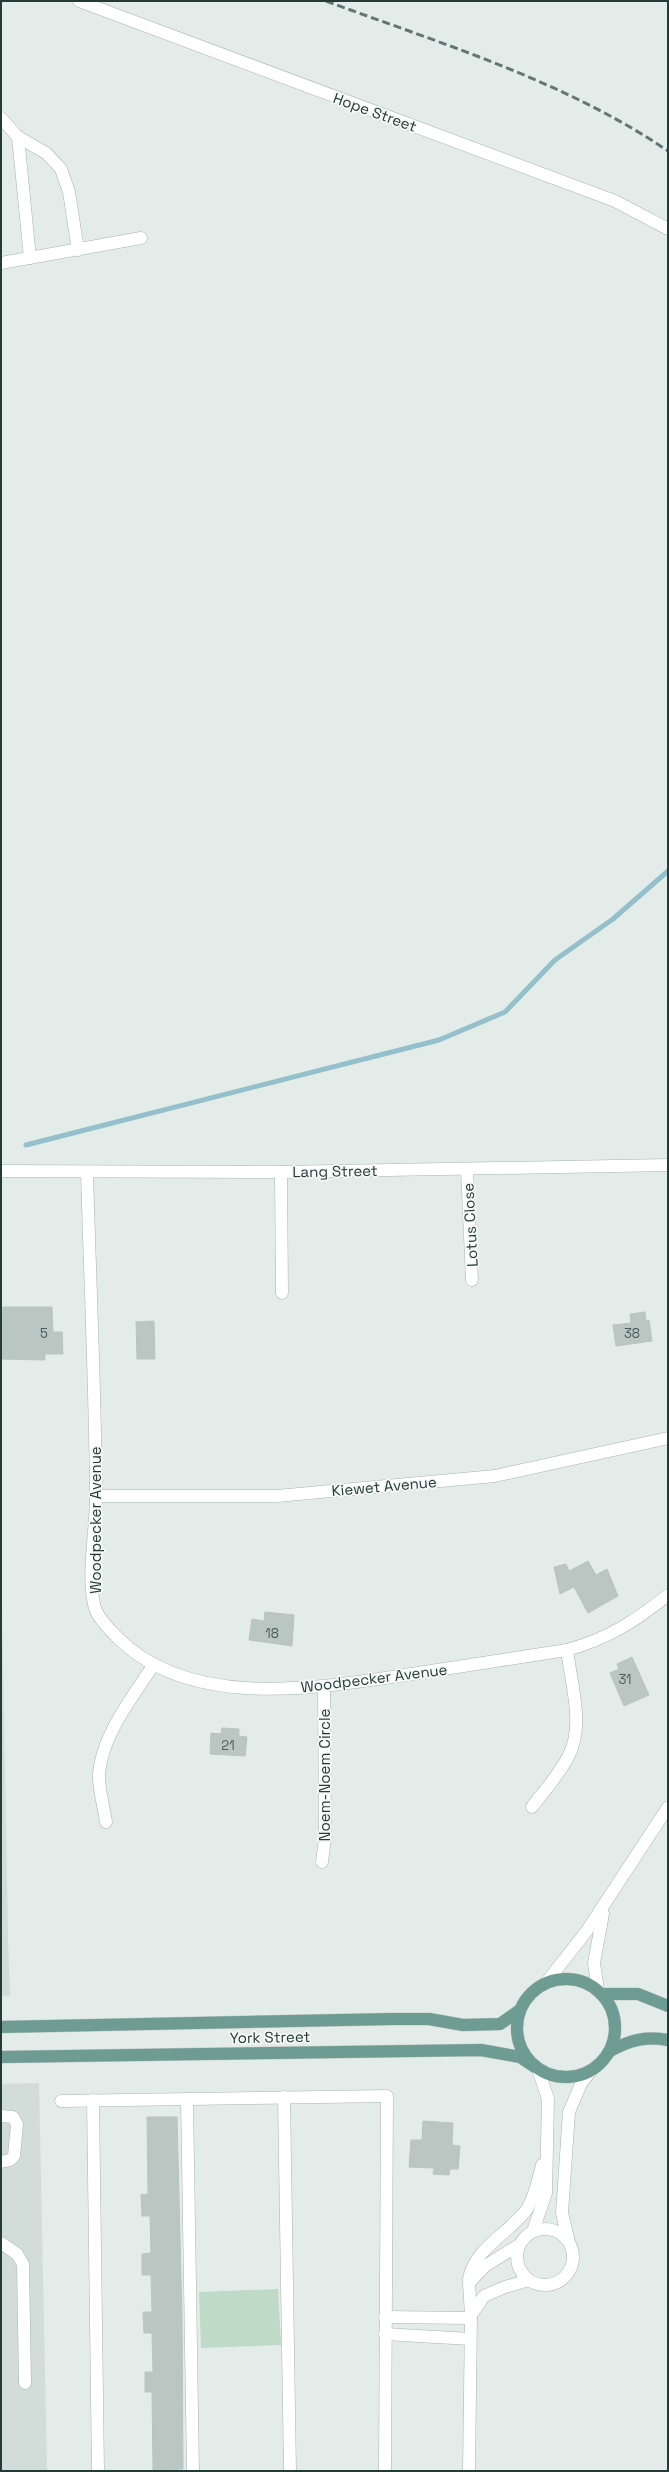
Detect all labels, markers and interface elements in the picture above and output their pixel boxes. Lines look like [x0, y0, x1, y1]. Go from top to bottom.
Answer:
street label: Hope Street [331, 88, 419, 136]
street label: Lang Street [292, 1161, 378, 1181]
street label: Lotus Close [458, 1182, 482, 1268]
house number: 5 [40, 1325, 48, 1342]
house number: 38 [624, 1325, 640, 1342]
street label: Woodpecker Avenue [86, 1446, 105, 1594]
street label: Kiewet Avenue [331, 1472, 438, 1500]
house number: 18 [265, 1625, 279, 1642]
street label: Woodpecker Avenue [300, 1660, 448, 1696]
house number: 31 [618, 1671, 632, 1688]
street label: Noem-Noem Circle [315, 1708, 334, 1841]
house number: 21 [221, 1737, 235, 1754]
street label: York Street [230, 2027, 311, 2047]

